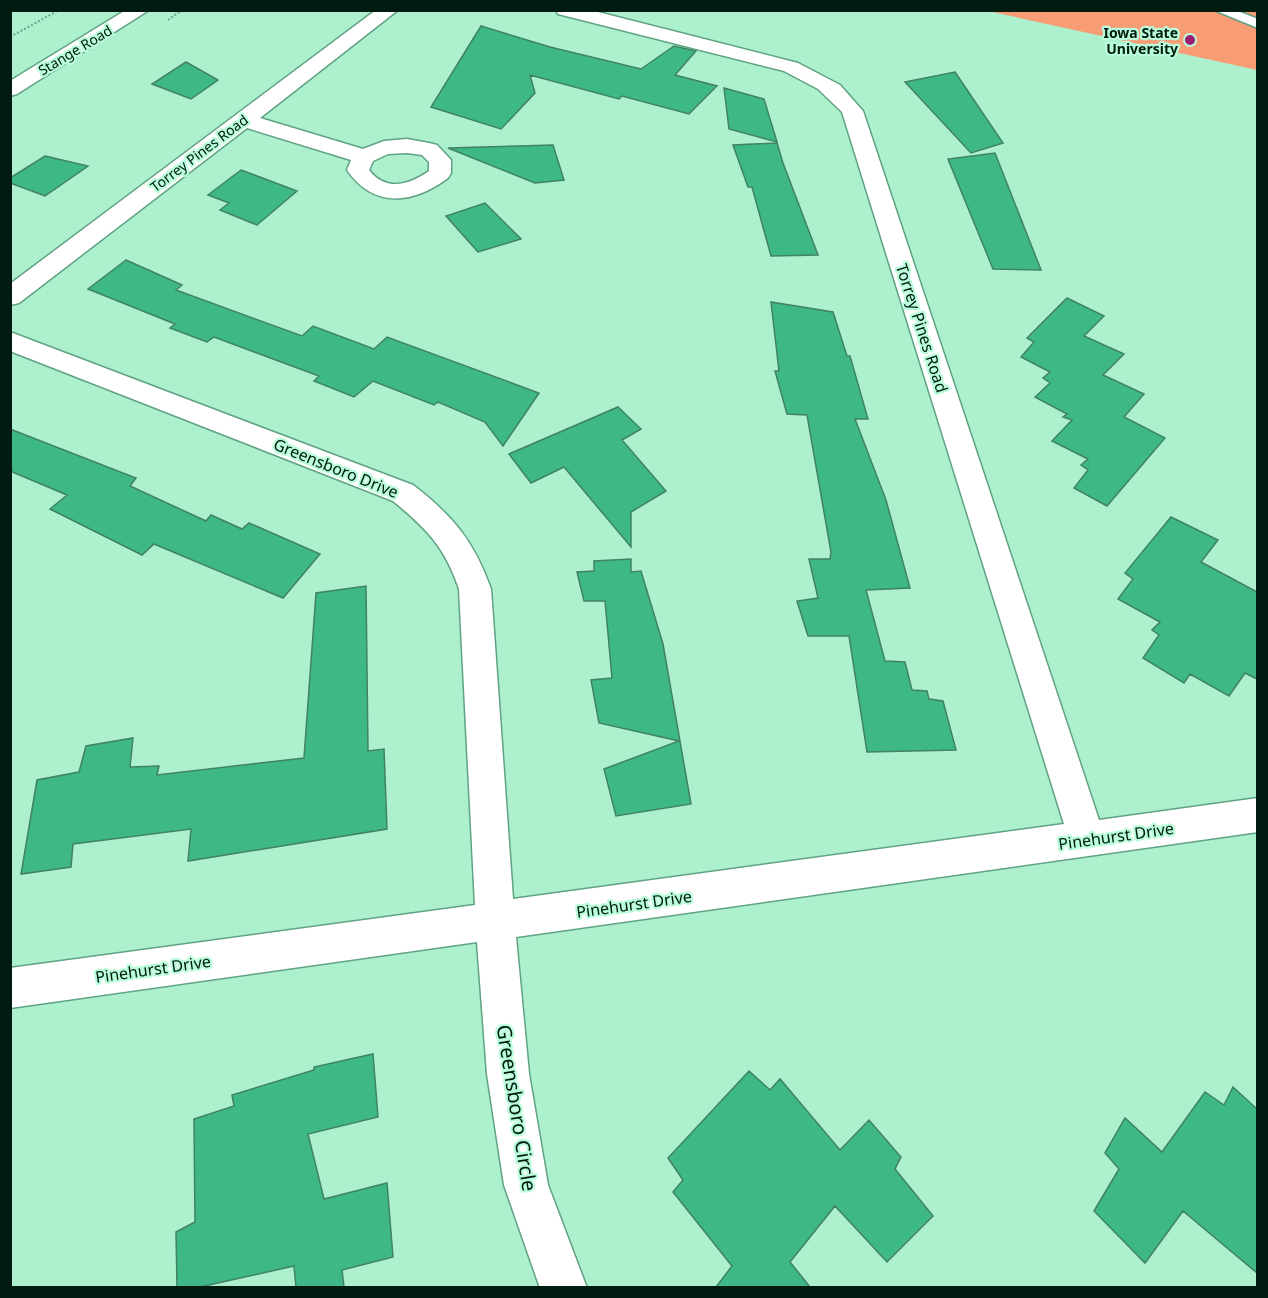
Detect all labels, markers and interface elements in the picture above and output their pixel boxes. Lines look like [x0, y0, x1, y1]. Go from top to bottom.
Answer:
street label: Stange Road [35, 20, 115, 80]
place label: Iowa State University [1103, 23, 1178, 58]
marker: Iowa State University [1183, 33, 1197, 47]
street label: Torrey Pines Road [146, 110, 252, 196]
street label: Torrey Pines Road [891, 261, 953, 395]
street label: Greensboro Drive [270, 433, 402, 503]
street label: Pinehurst Drive [1057, 817, 1175, 855]
street label: Pinehurst Drive [575, 885, 693, 923]
street label: Pinehurst Drive [94, 950, 212, 988]
street label: Greensboro Circle [491, 1023, 543, 1193]

